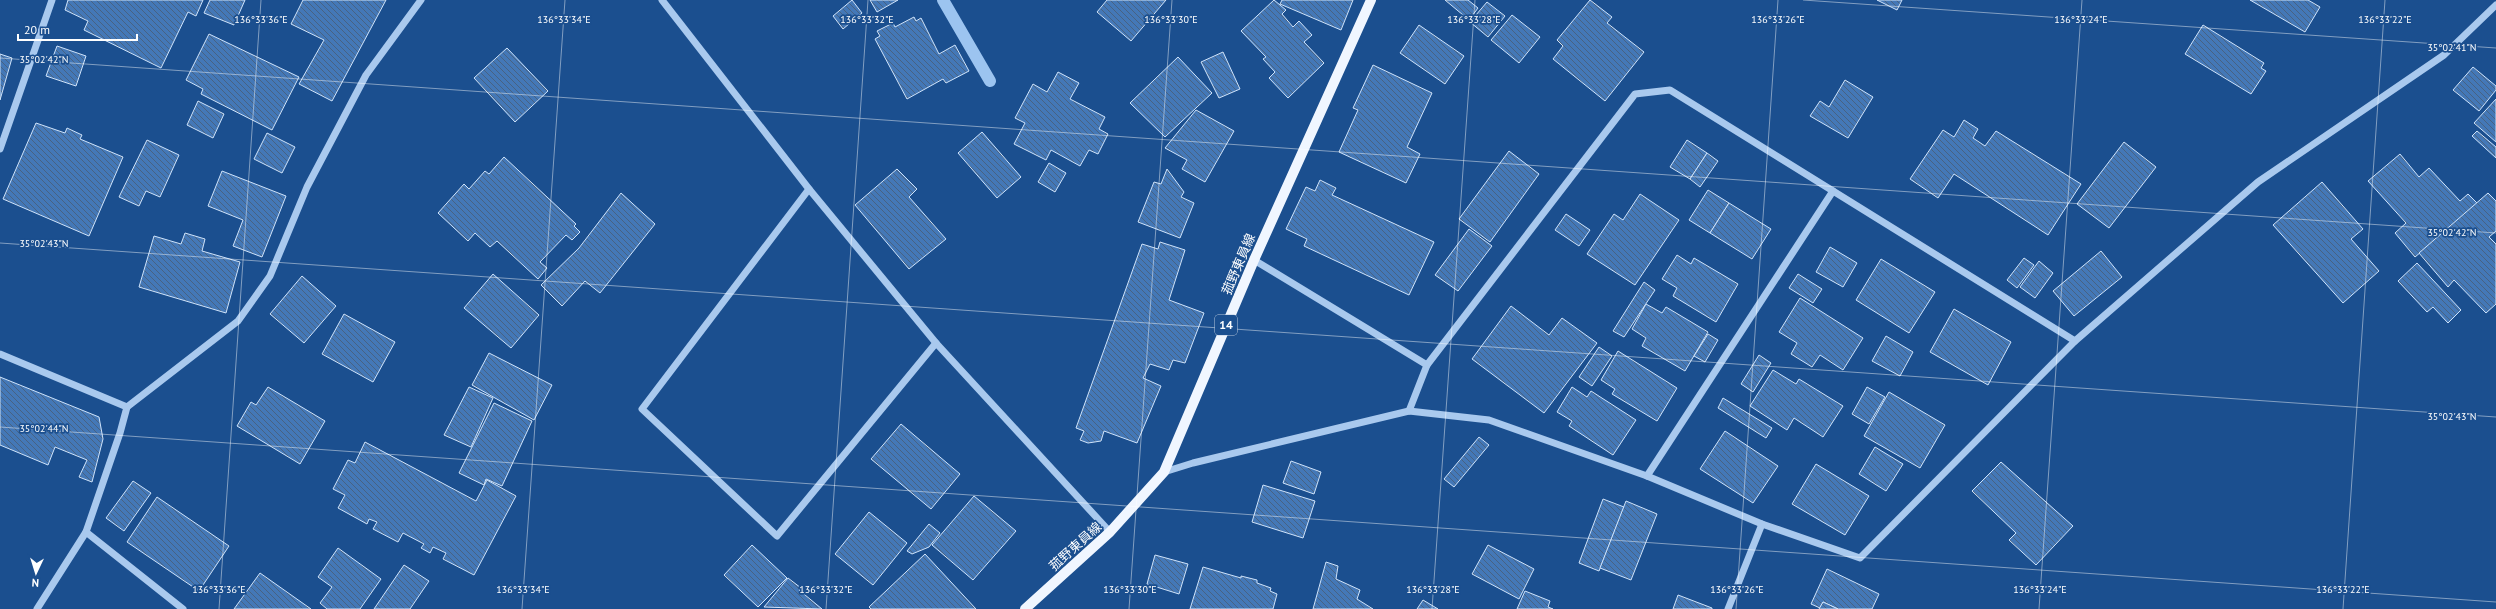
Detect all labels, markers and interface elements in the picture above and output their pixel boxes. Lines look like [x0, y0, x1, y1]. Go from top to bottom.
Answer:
text: 136°33'36"E [234, 13, 288, 26]
text: 136°33'34"E [537, 13, 591, 26]
text: 136°33'32"E [840, 13, 894, 26]
text: 136°33'30"E [1144, 13, 1198, 26]
text: 136°33'28"E [1447, 13, 1501, 26]
text: 136°33'26"E [1751, 13, 1805, 26]
text: 136°33'24"E [2054, 13, 2108, 26]
text: 136°33'22"E [2358, 13, 2412, 26]
scale bar [18, 16, 137, 42]
text: 20 m [24, 22, 50, 37]
text: 35°02'41"N [2427, 41, 2477, 54]
text: 35°02'42"N [19, 53, 69, 66]
text: 35°02'42"N [2427, 226, 2477, 239]
street label: 菰野東員線 [1218, 231, 1259, 297]
text: 35°02'43"N [19, 237, 69, 250]
road number: 14 [1215, 315, 1237, 335]
text: 35°02'43"N [2427, 410, 2477, 423]
text: 35°02'44"N [19, 422, 69, 435]
street label: 菰野東員線 [1045, 518, 1105, 574]
north arrow [16, 553, 56, 593]
text: N [31, 576, 39, 590]
text: 136°33'36"E [192, 583, 246, 596]
text: 136°33'34"E [496, 583, 550, 596]
text: 136°33'32"E [799, 583, 853, 596]
text: 136°33'30"E [1103, 583, 1157, 596]
text: 136°33'28"E [1406, 583, 1460, 596]
text: 136°33'26"E [1710, 583, 1764, 596]
text: 136°33'24"E [2013, 583, 2067, 596]
text: 136°33'22"E [2316, 583, 2370, 596]

